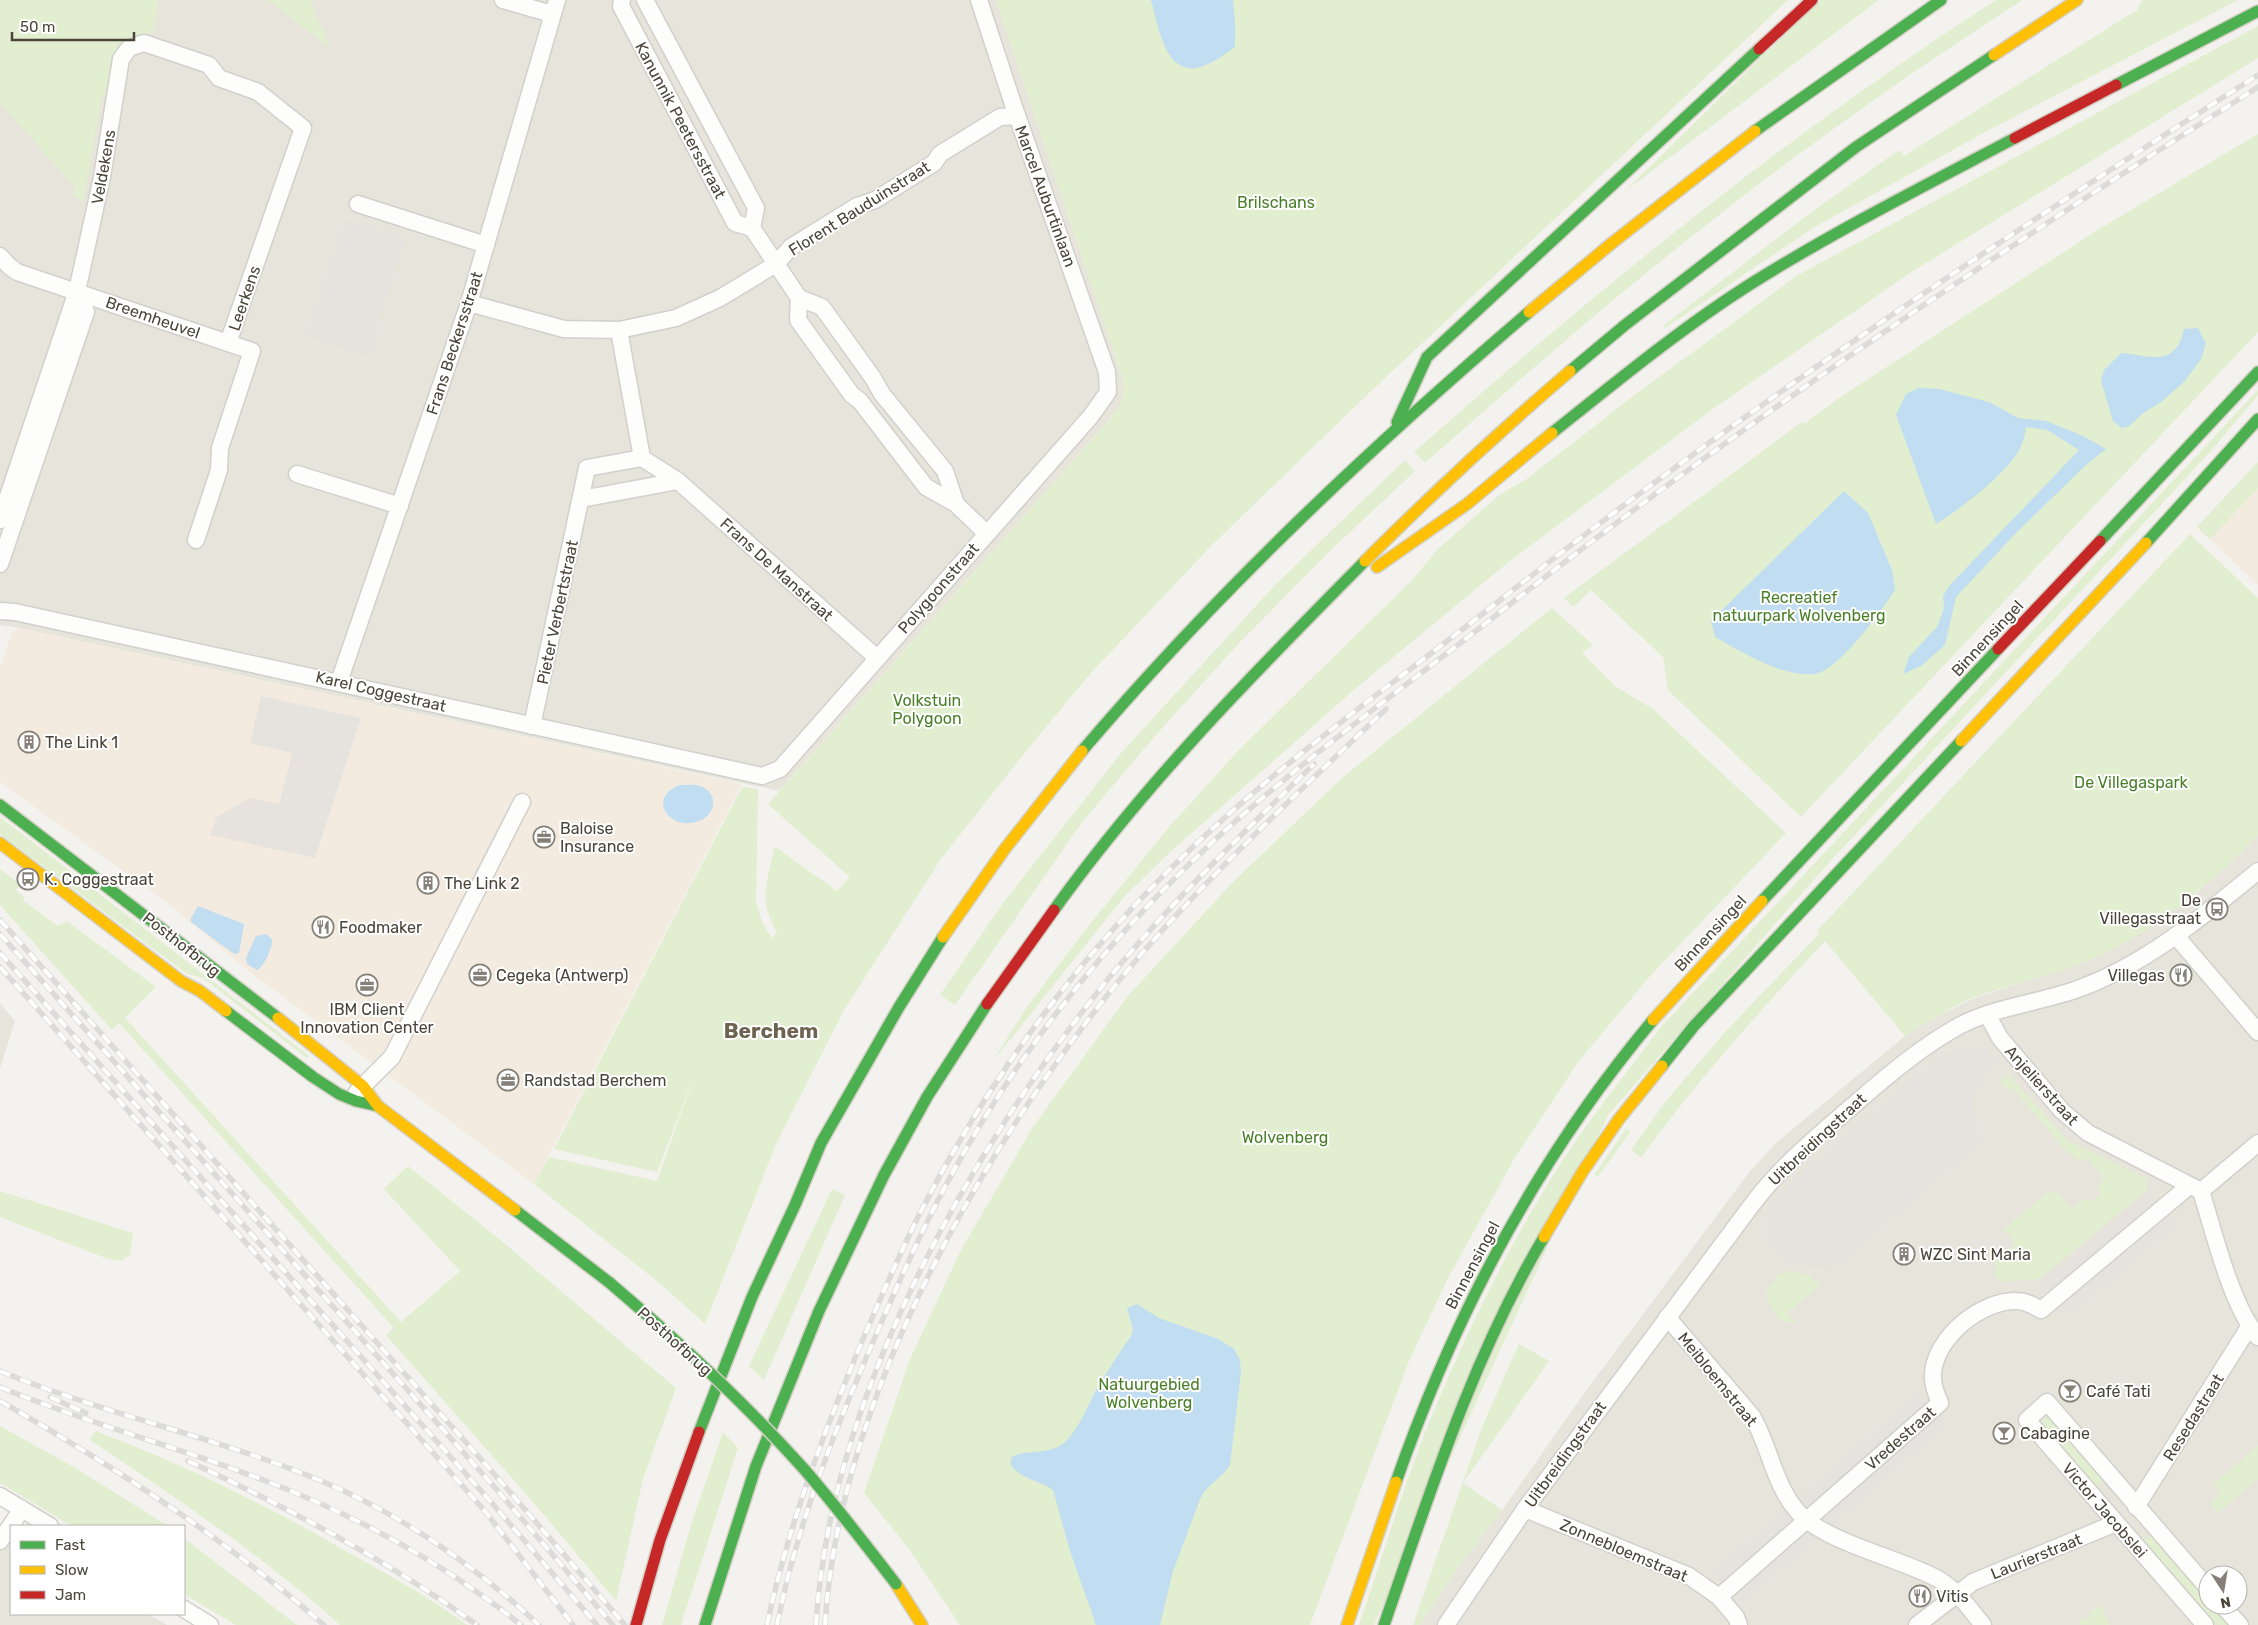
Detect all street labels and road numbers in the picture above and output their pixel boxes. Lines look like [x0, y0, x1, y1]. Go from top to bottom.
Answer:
street label: Kanunnik Peetersstraat [631, 39, 730, 202]
street label: Marcel Auburtinlaan [1011, 123, 1080, 270]
street label: Veldekens [88, 128, 119, 206]
street label: Florent Bauduinstraat [785, 157, 933, 260]
street label: Leerkens [224, 263, 264, 333]
street label: Frans Beckersstraat [422, 269, 487, 417]
street label: Breemheuvel [103, 292, 203, 342]
street label: Frans De Manstraat [716, 514, 837, 625]
street label: Pieter Verbertstraat [533, 538, 582, 686]
street label: Polygoonstraat [894, 539, 983, 637]
street label: Binnensingel [1947, 596, 2027, 680]
street label: Karel Coggestraat [314, 667, 448, 716]
street label: Binnensingel [1670, 891, 1750, 975]
street label: Posthofbrug [139, 908, 224, 981]
street label: Anjelierstraat [2001, 1042, 2082, 1129]
street label: Uitbreidingstraat [1765, 1089, 1870, 1189]
street label: Binnensingel [1441, 1218, 1504, 1312]
street label: Posthofbrug [634, 1303, 716, 1380]
street label: Meibloemstraat [1674, 1328, 1761, 1430]
street label: Resedastraat [2159, 1370, 2228, 1464]
street label: Uitbreidingstraat [1521, 1398, 1610, 1511]
street label: Vredestraat [1861, 1403, 1940, 1474]
street label: Victor Jacobslei [2058, 1459, 2151, 1562]
street label: Zonnebloemstraat [1557, 1515, 1691, 1586]
street label: Laurierstraat [1988, 1530, 2085, 1583]

